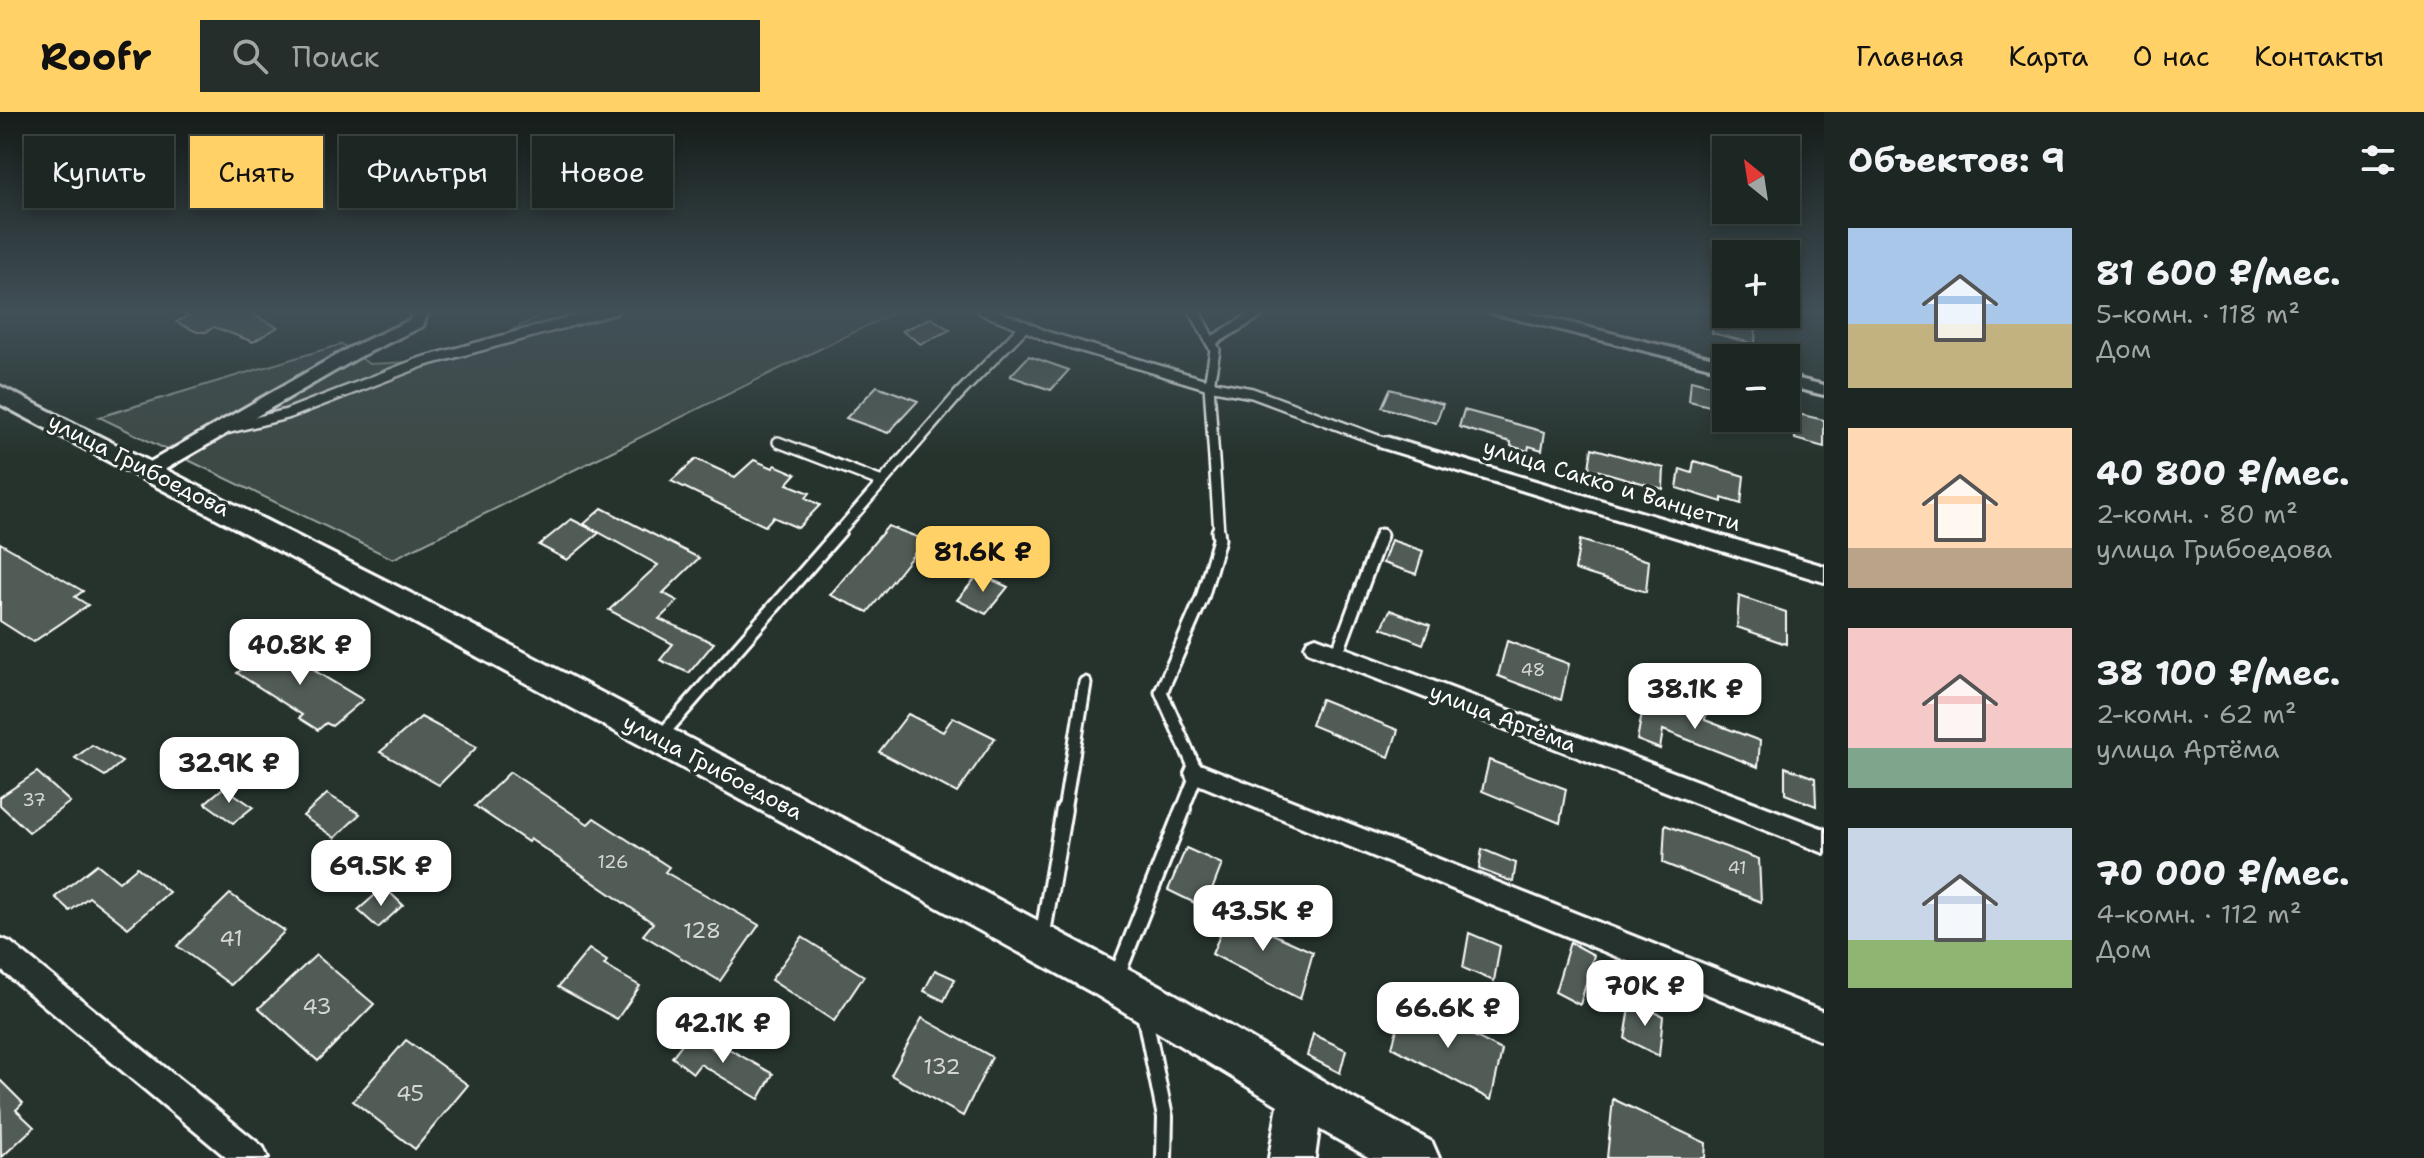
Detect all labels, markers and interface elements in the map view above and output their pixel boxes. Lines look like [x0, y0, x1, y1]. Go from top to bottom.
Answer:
search box [200, 20, 760, 92]
text: Roofr [40, 31, 152, 82]
icon: search [228, 34, 272, 78]
text: Поиск [292, 36, 379, 77]
text: Главная [1856, 37, 1964, 75]
text: Карта [2008, 37, 2088, 75]
text: О нас [2132, 37, 2210, 75]
text: Контакты [2254, 37, 2384, 75]
chip: Купить [24, 136, 174, 208]
chip: Снять [190, 136, 323, 208]
chip: Фильтры [339, 136, 516, 208]
chip: Новое [532, 136, 673, 208]
north arrow [1712, 136, 1800, 224]
map controls [1712, 136, 1800, 432]
text: Объектов: 9 [1848, 137, 2065, 183]
icon: filters [2356, 138, 2400, 182]
button: + [1712, 240, 1800, 328]
text: 81 600 ₽/мес. [2096, 250, 2341, 296]
icon: home [1912, 260, 2008, 356]
text: 5-комн. · 118 m² [2096, 296, 2300, 331]
text: Дом [2096, 331, 2151, 366]
button: − [1712, 344, 1800, 432]
street label: улица Грибоедова [43, 407, 235, 523]
street label: улица Сакко и Ванцетти [1480, 432, 1744, 538]
text: 40 800 ₽/мес. [2096, 450, 2350, 496]
icon: home [1912, 460, 2008, 556]
text: 2-комн. · 80 m² [2096, 496, 2298, 531]
pin: 81.6K ₽ [909, 526, 1057, 594]
text: улица Грибоедова [2096, 531, 2332, 566]
text: 81.6K ₽ [934, 534, 1032, 569]
pin: 40.8K ₽ [226, 619, 374, 687]
text: 40.8K ₽ [248, 627, 352, 662]
text: 38 100 ₽/мес. [2096, 650, 2340, 696]
house number: 48 [1521, 658, 1545, 682]
icon: home [1912, 660, 2008, 756]
pin: 38.1K ₽ [1621, 663, 1769, 731]
text: 38.1K ₽ [1646, 671, 1744, 706]
street label: улица Артёма [1425, 677, 1581, 759]
text: 2-комн. · 62 m² [2096, 696, 2297, 731]
street label: улица Грибоедова [618, 707, 808, 827]
text: улица Артёма [2096, 731, 2279, 766]
pin: 32.9K ₽ [155, 737, 303, 805]
text: 32.9K ₽ [178, 745, 280, 780]
house number: 37 [22, 788, 46, 812]
pin: 69.5K ₽ [307, 840, 455, 908]
text: 69.5K ₽ [329, 848, 433, 883]
house number: 126 [597, 850, 629, 874]
text: 70 000 ₽/мес. [2096, 850, 2350, 896]
house number: 41 [1727, 856, 1747, 880]
icon: home [1912, 860, 2008, 956]
pin: 43.5K ₽ [1189, 885, 1337, 953]
text: 43.5K ₽ [1212, 893, 1314, 928]
text: 4-комн. · 112 m² [2096, 896, 2302, 931]
house number: 128 [683, 916, 721, 945]
house number: 41 [219, 924, 243, 953]
text: Дом [2096, 931, 2151, 966]
pin: 70K ₽ [1589, 960, 1701, 1028]
text: 70K ₽ [1604, 968, 1686, 1003]
pin: 66.6K ₽ [1374, 982, 1522, 1050]
text: 66.6K ₽ [1395, 990, 1501, 1025]
house number: 43 [302, 992, 332, 1021]
pin: 42.1K ₽ [649, 997, 797, 1065]
text: 42.1K ₽ [675, 1005, 771, 1040]
house number: 132 [923, 1052, 961, 1081]
house number: 45 [396, 1079, 424, 1108]

